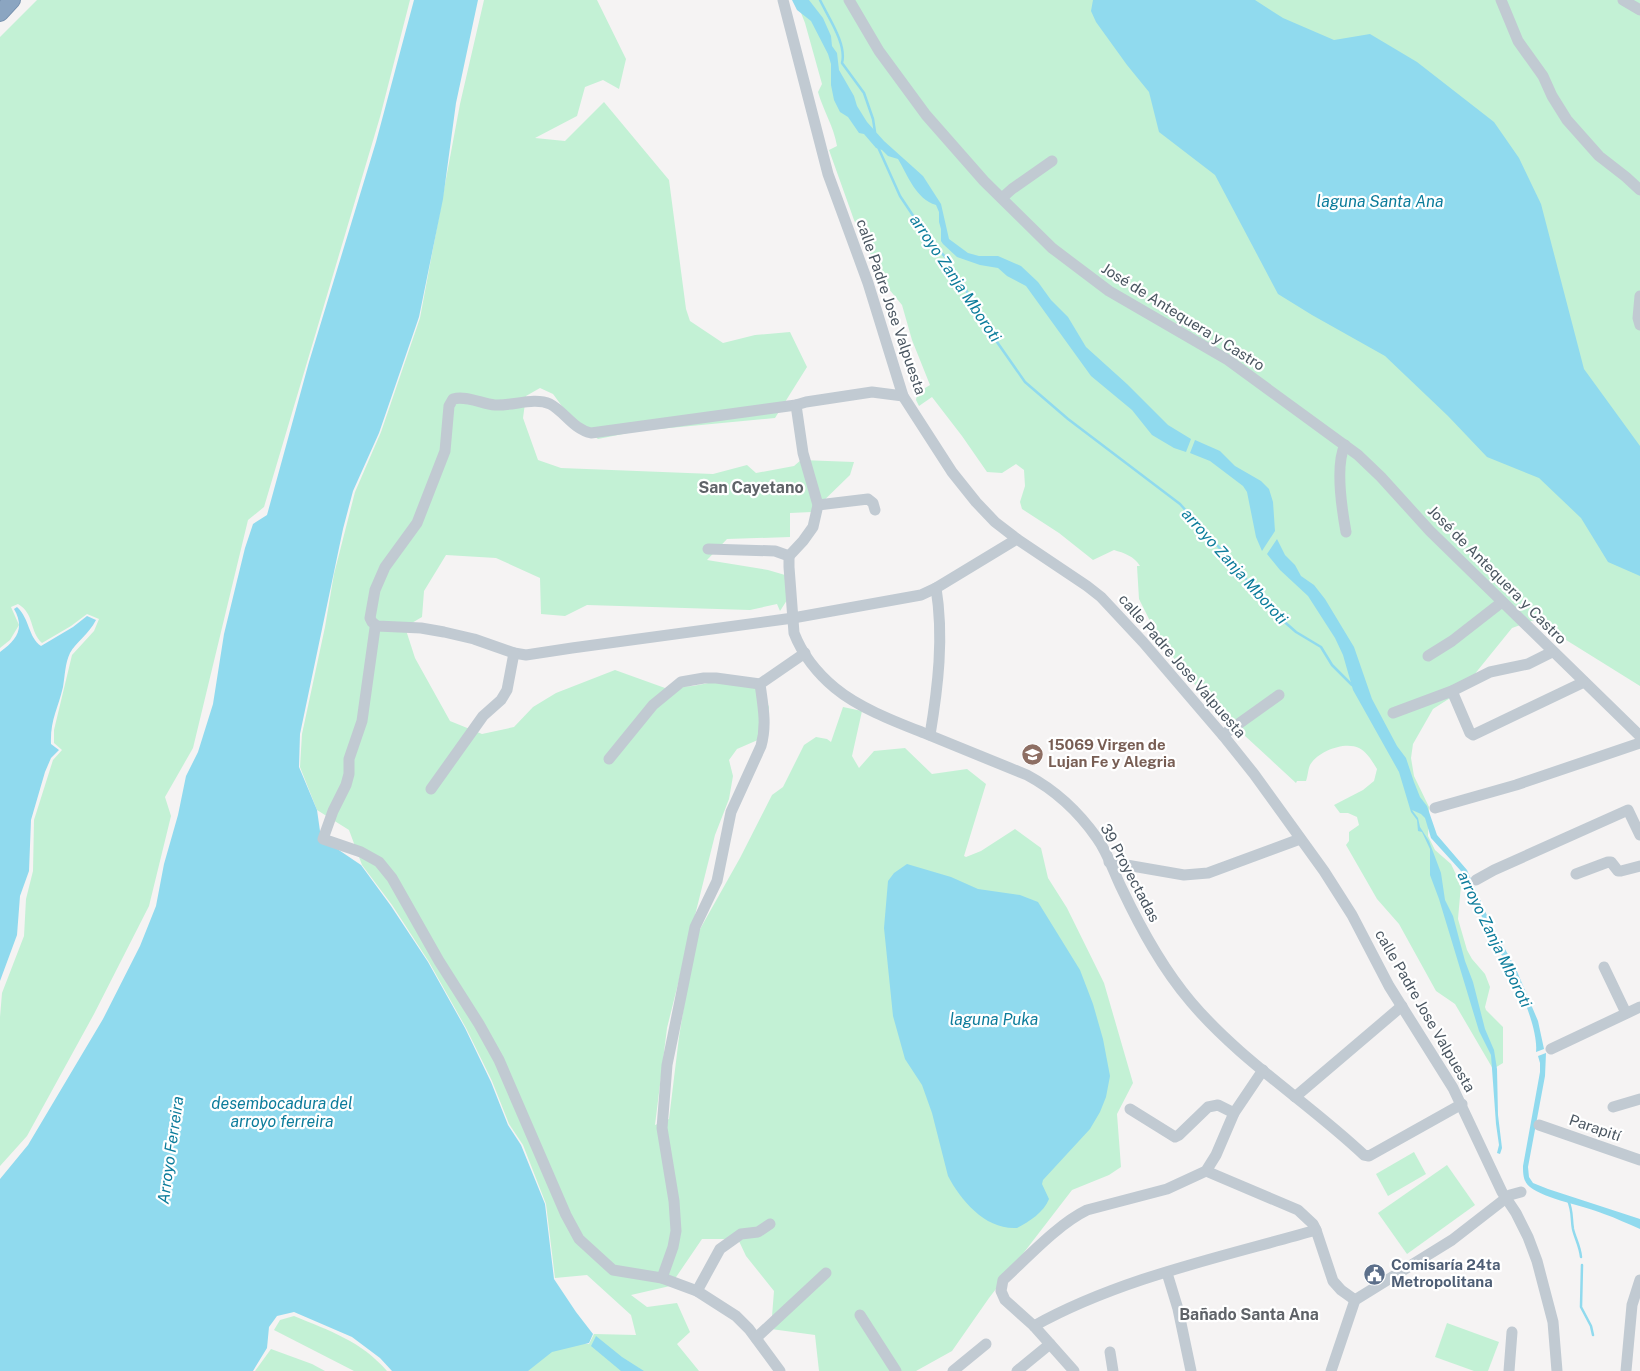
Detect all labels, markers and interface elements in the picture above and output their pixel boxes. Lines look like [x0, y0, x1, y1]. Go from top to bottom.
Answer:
water label: laguna Santa Ana [1316, 192, 1444, 211]
water label: arroyo Zanja Mboroti [906, 211, 1005, 345]
street label: calle Padre Jose Valpuesta [853, 217, 930, 397]
street label: José de Antequera y Castro [1099, 259, 1268, 374]
district label: San Cayetano [698, 478, 804, 497]
street label: José de Antequera y Castro [1425, 502, 1570, 647]
water label: arroyo Zanja Mboroti [1178, 505, 1292, 628]
street label: calle Padre Jose Valpuesta [1115, 590, 1249, 741]
place label: 15069 Virgen de Lujan Fe y Alegria [1048, 736, 1175, 770]
school or university icon: 15069 Virgen de Lujan Fe y Alegria [1020, 742, 1044, 766]
street label: 39 Proyectadas [1097, 821, 1164, 925]
water label: arroyo Zanja Mboroti [1453, 868, 1536, 1010]
street label: calle Padre Jose Valpuesta [1372, 927, 1479, 1095]
water label: laguna Puka [950, 1010, 1038, 1029]
water label: desembocadura del arroyo ferreira [211, 1094, 353, 1131]
water label: Arroyo Ferreira [154, 1095, 187, 1205]
street label: Parapití [1567, 1111, 1624, 1144]
place label: Comisaría 24ta Metropolitana [1391, 1256, 1500, 1290]
public building icon: Comisaría 24ta Metropolitana [1363, 1262, 1387, 1286]
district label: Bañado Santa Ana [1179, 1305, 1319, 1324]

